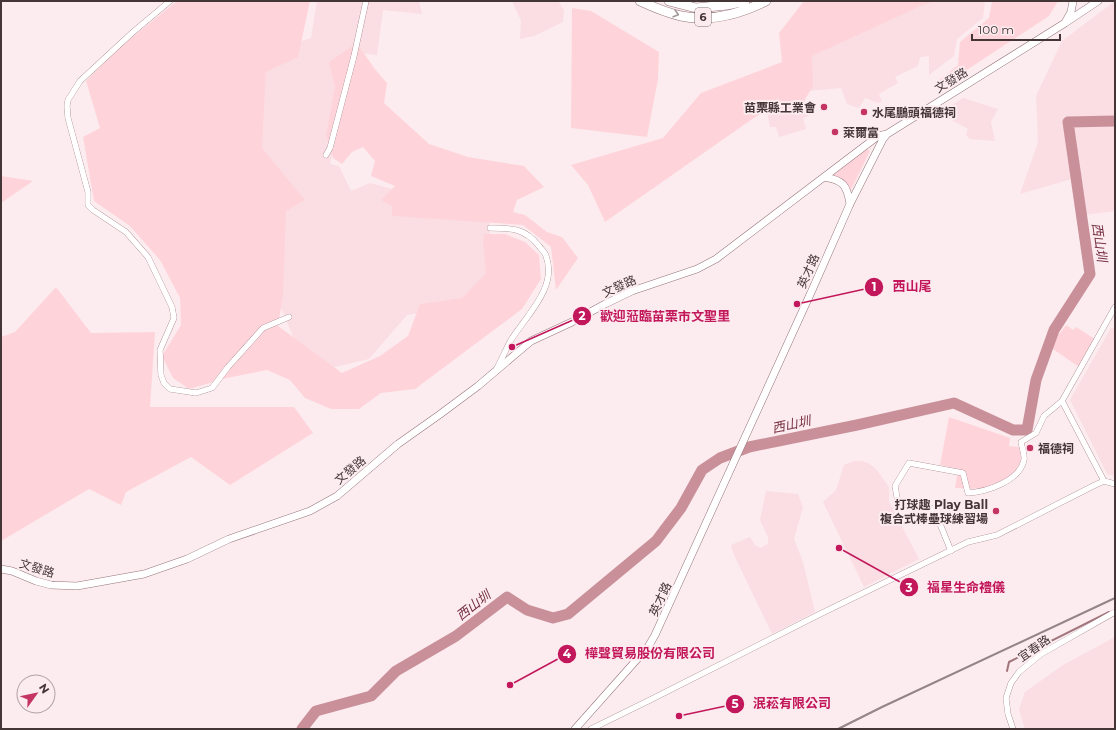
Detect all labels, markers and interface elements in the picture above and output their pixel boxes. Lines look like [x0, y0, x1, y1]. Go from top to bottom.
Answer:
road number: 6 [695, 8, 711, 26]
one-way arrow [673, 9, 680, 18]
scale bar [972, 16, 1060, 42]
text: 100 m [978, 22, 1014, 37]
street label: 文發路 [932, 64, 970, 96]
place label: 苗栗縣工業會 [744, 100, 816, 115]
marker: 苗栗縣工業會 [819, 102, 829, 112]
place label: 水尾鵬頭福德祠 [872, 105, 956, 120]
marker: 水尾鵬頭福德祠 [859, 107, 869, 117]
place label: 萊爾富 [843, 125, 879, 140]
marker: 萊爾富 [830, 127, 840, 137]
water label: 西山圳 [1089, 222, 1111, 264]
street label: 英才路 [794, 251, 822, 291]
street label: 文發路 [599, 272, 639, 300]
callout: 西山尾 [864, 274, 939, 299]
text: 西山尾 [892, 278, 932, 294]
text: 1 [872, 279, 876, 294]
callout: 歡迎蒞臨苗栗市文聖里 [572, 304, 738, 329]
text: 2 [578, 308, 586, 323]
text: 歡迎蒞臨苗栗市文聖里 [600, 308, 730, 324]
water label: 西山圳 [770, 412, 814, 436]
place label: 福德祠 [1038, 441, 1074, 456]
marker: 福德祠 [1025, 443, 1035, 453]
street label: 文發路 [331, 453, 369, 487]
place label: 打球趣 Play Ball 複合式棒壘球練習場 [880, 497, 988, 526]
marker: 打球趣 Play Ball 複合式棒壘球練習場 [991, 506, 1001, 516]
street label: 文發路 [18, 556, 56, 580]
callout: 福星生命禮儀 [899, 575, 1013, 600]
text: 福星生命禮儀 [927, 579, 1005, 595]
street label: 英才路 [646, 580, 674, 618]
text: 3 [904, 580, 913, 595]
water label: 西山圳 [453, 585, 495, 623]
street label: 宜春路 [1015, 632, 1053, 664]
callout: 樺聲貿易股份有限公司 [557, 641, 723, 666]
text: 樺聲貿易股份有限公司 [585, 645, 715, 661]
text: 4 [563, 646, 572, 661]
north arrow [16, 674, 56, 714]
text: N [36, 681, 53, 696]
callout: 泯菘有限公司 [725, 691, 839, 716]
text: 泯菘有限公司 [753, 695, 831, 711]
text: 5 [731, 696, 739, 711]

